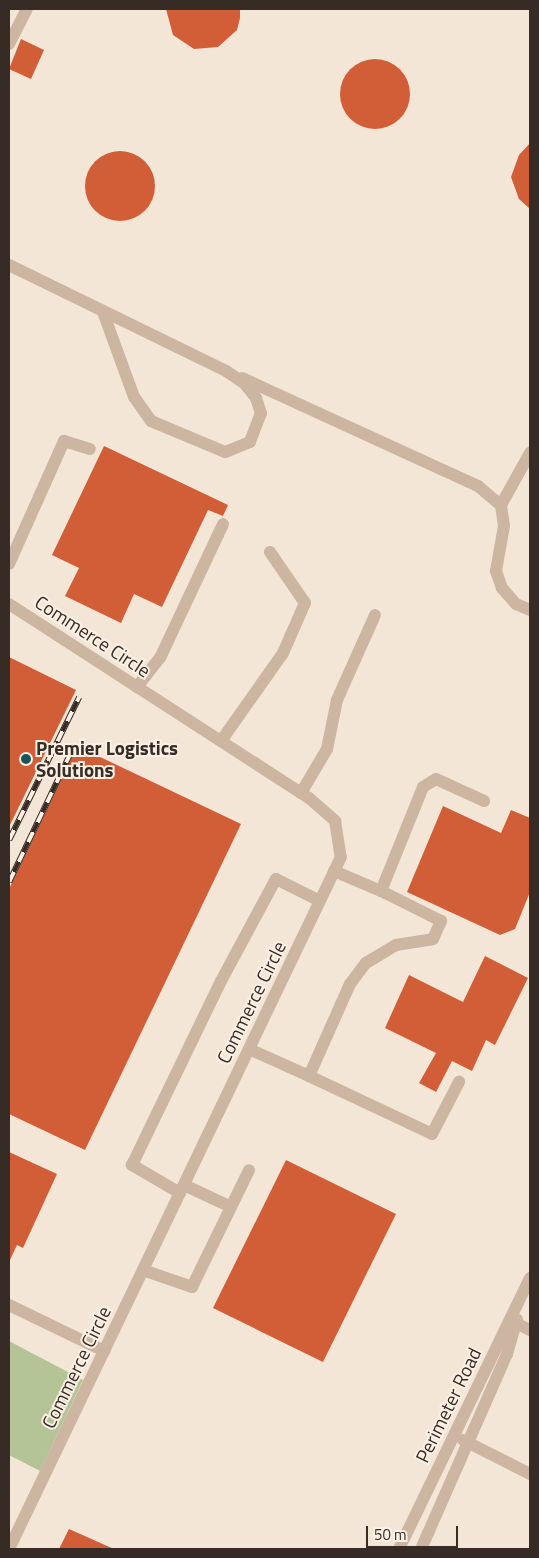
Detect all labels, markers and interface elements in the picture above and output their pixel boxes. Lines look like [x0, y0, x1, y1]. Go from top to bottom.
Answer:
street label: Commerce Circle [31, 590, 155, 682]
place label: Premier Logistics Solutions [36, 737, 178, 781]
marker: Premier Logistics Solutions [20, 753, 32, 765]
street label: Commerce Circle [212, 937, 290, 1067]
street label: Commerce Circle [37, 1302, 115, 1432]
street label: Perimeter Road [410, 1344, 486, 1466]
scale bar [369, 1516, 462, 1548]
text: 50 m [374, 1523, 407, 1546]

